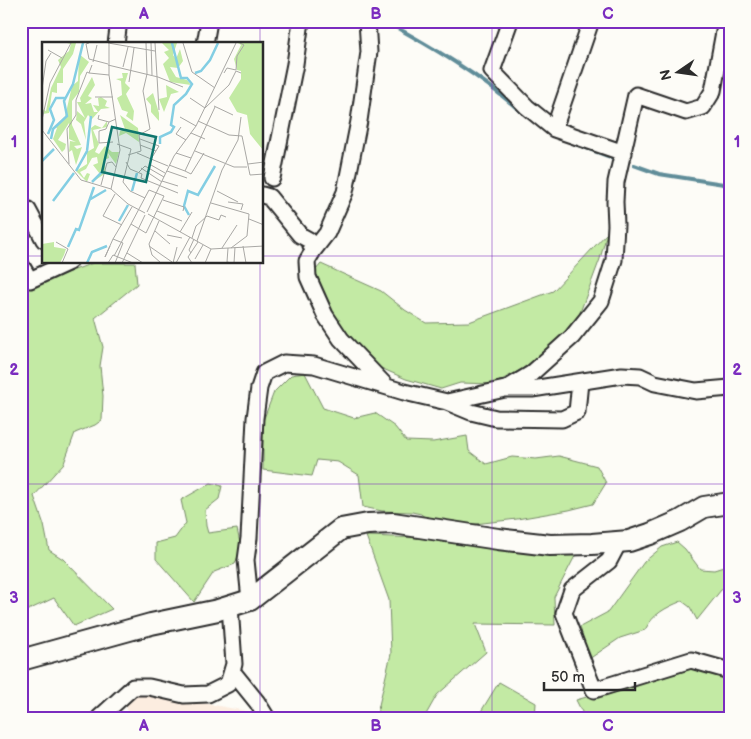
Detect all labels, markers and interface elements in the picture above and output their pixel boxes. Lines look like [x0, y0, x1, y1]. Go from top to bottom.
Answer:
text: A [138, 5, 149, 24]
text: B [370, 5, 382, 24]
text: C [602, 5, 614, 24]
inset map [42, 42, 264, 264]
north arrow [654, 48, 704, 98]
text: N [656, 68, 675, 82]
text: 1 [11, 133, 17, 152]
text: 1 [734, 133, 740, 152]
text: 2 [9, 361, 19, 380]
text: 2 [732, 361, 742, 380]
text: 3 [9, 589, 19, 608]
text: 3 [732, 589, 742, 608]
scale bar [544, 659, 635, 691]
text: 50 m [551, 668, 585, 687]
text: A [138, 717, 149, 736]
text: B [370, 717, 382, 736]
text: C [602, 717, 614, 736]

